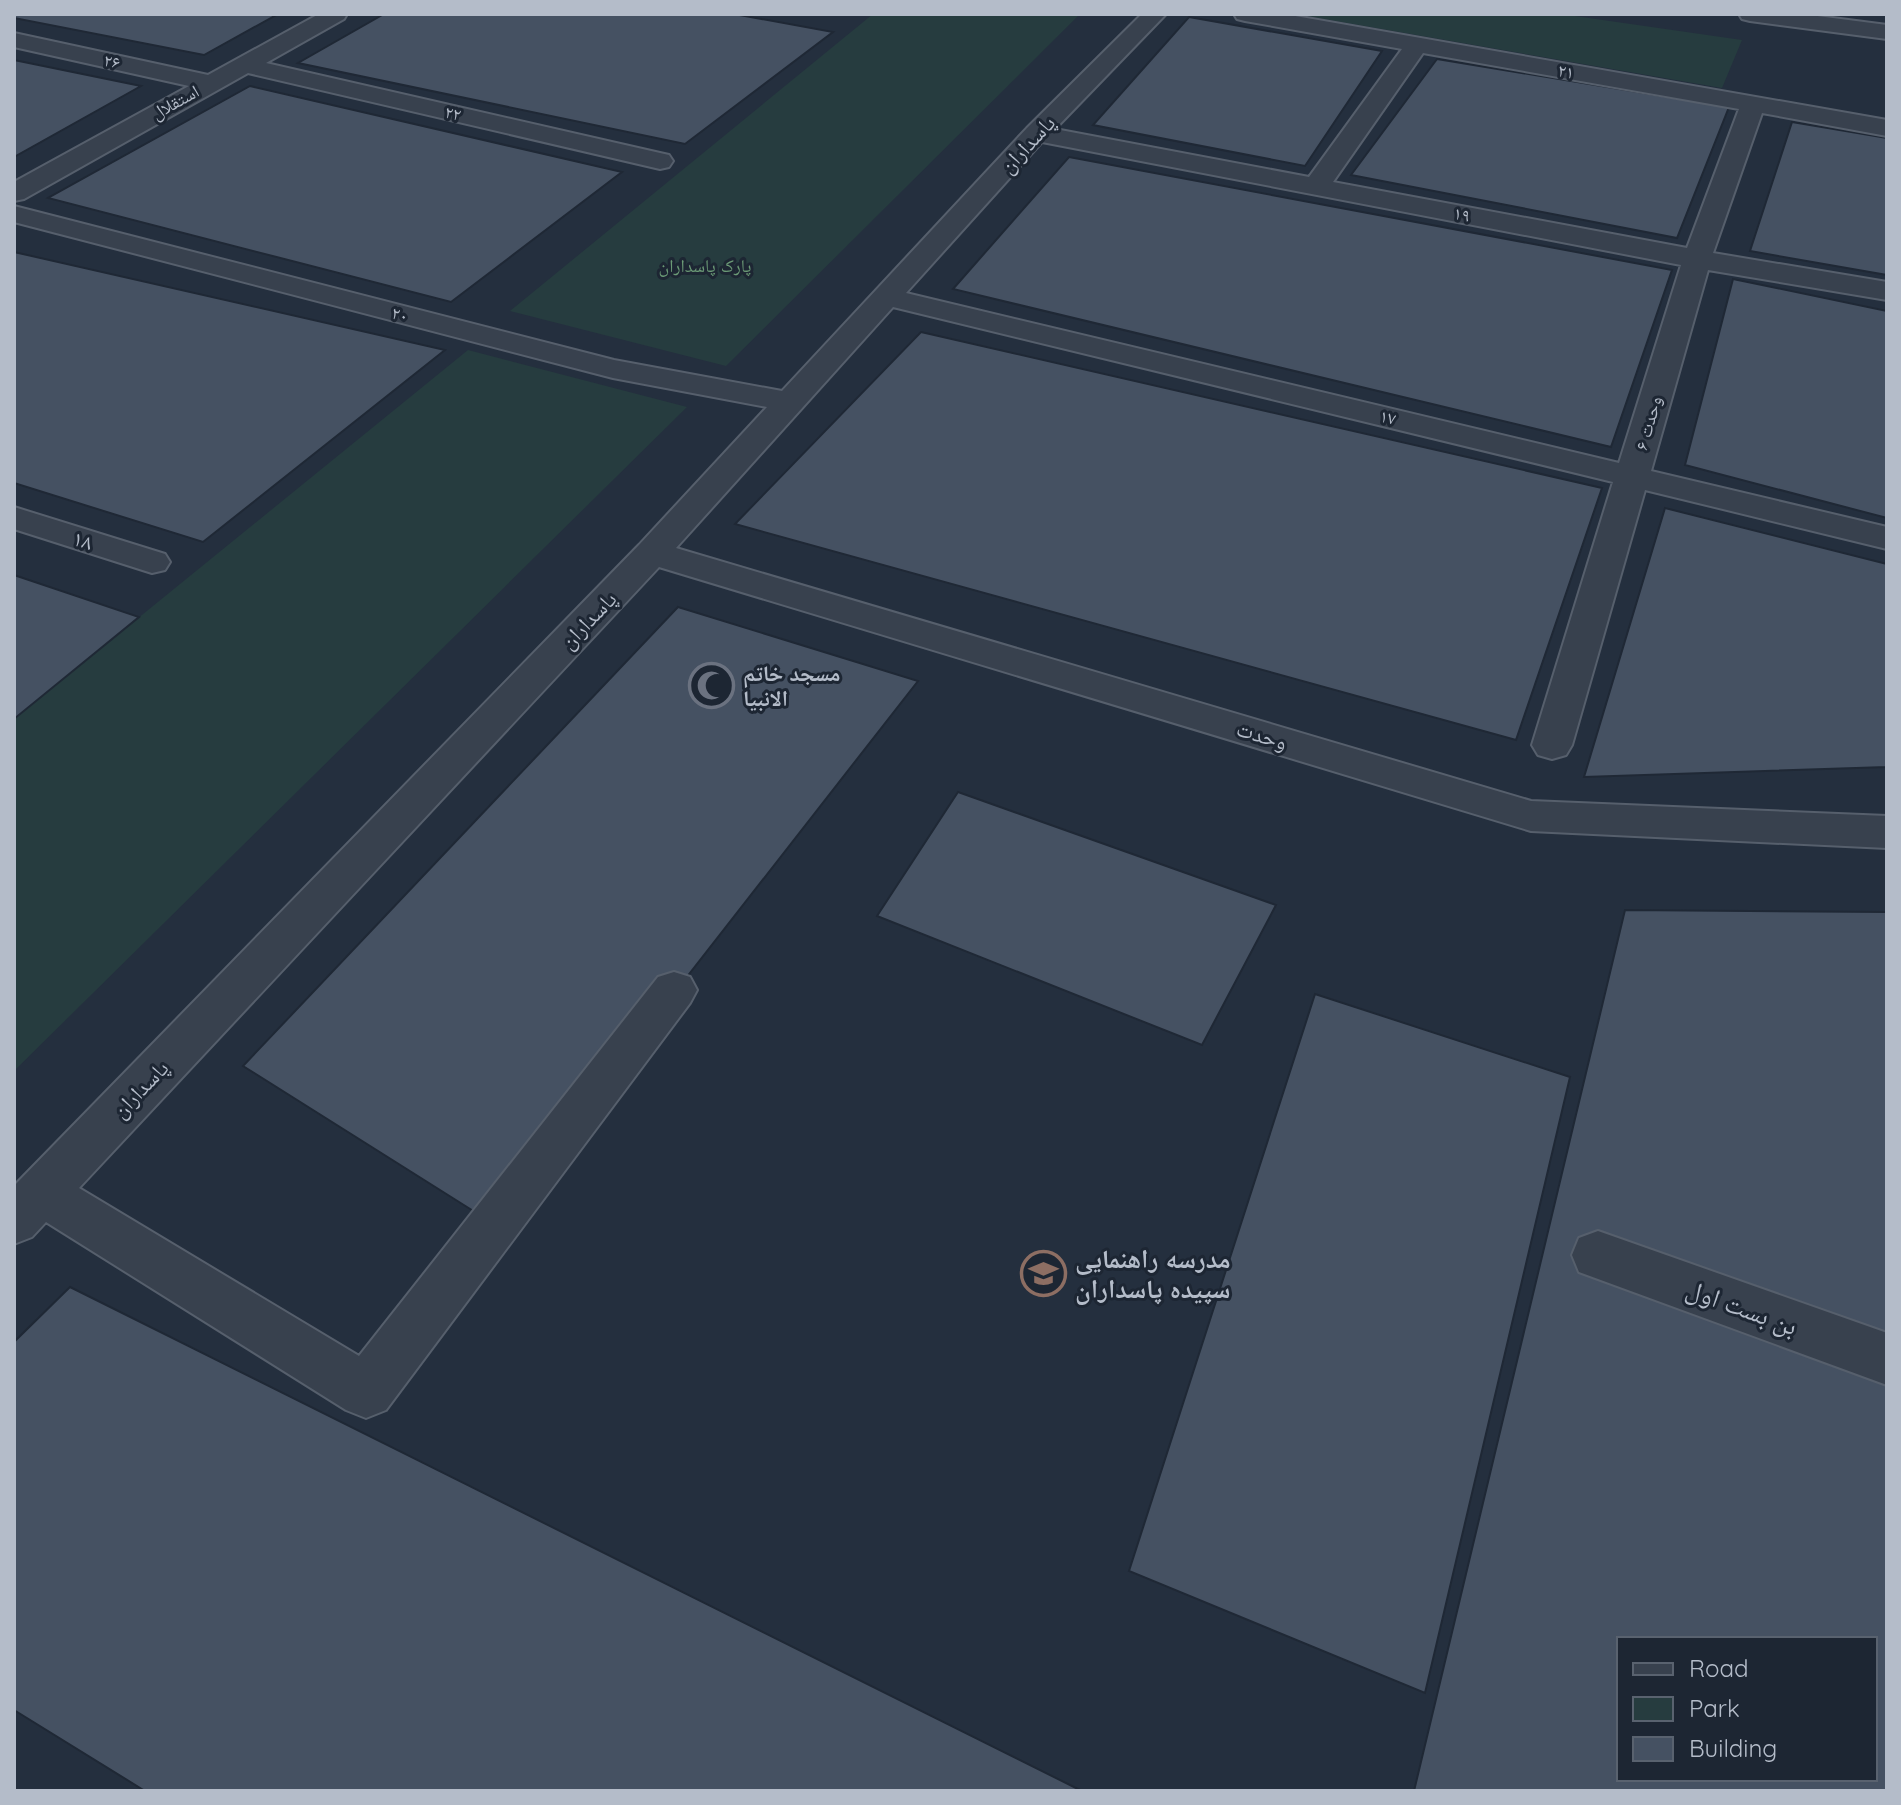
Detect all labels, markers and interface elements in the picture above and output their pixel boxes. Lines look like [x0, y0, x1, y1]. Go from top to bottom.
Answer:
street label: ۲۶ [102, 48, 122, 74]
street label: ۲۱ [1556, 58, 1576, 84]
street label: استقلال [147, 80, 203, 124]
street label: ۲۲ [443, 100, 463, 126]
street label: پاسداران [993, 109, 1061, 179]
street label: ۱۹ [1452, 201, 1472, 227]
park label: پارک پاسداران [659, 254, 751, 277]
street label: ۲۰ [389, 301, 411, 327]
street label: وحدت ۶ [1629, 393, 1667, 453]
street label: ۱۷ [1378, 404, 1398, 430]
street label: ۱۸ [69, 524, 97, 556]
street label: پاسداران [554, 585, 622, 655]
place label: مسجد خاتم الانبیا [743, 659, 840, 712]
mosque icon: مسجد خاتم الانبیا [688, 662, 736, 710]
street label: وحدت [1233, 714, 1291, 756]
street label: پاسداران [106, 1054, 174, 1124]
place label: مدرسه راهنمایی سپیده پاسداران [1075, 1242, 1231, 1305]
school or university icon: مدرسه راهنمایی سپیده پاسداران [1020, 1249, 1068, 1297]
street label: بن بست اول [1682, 1272, 1802, 1342]
legend [1617, 1637, 1877, 1781]
text: Road [1689, 1653, 1749, 1683]
text: Park [1689, 1693, 1740, 1723]
text: Building [1689, 1733, 1777, 1763]

